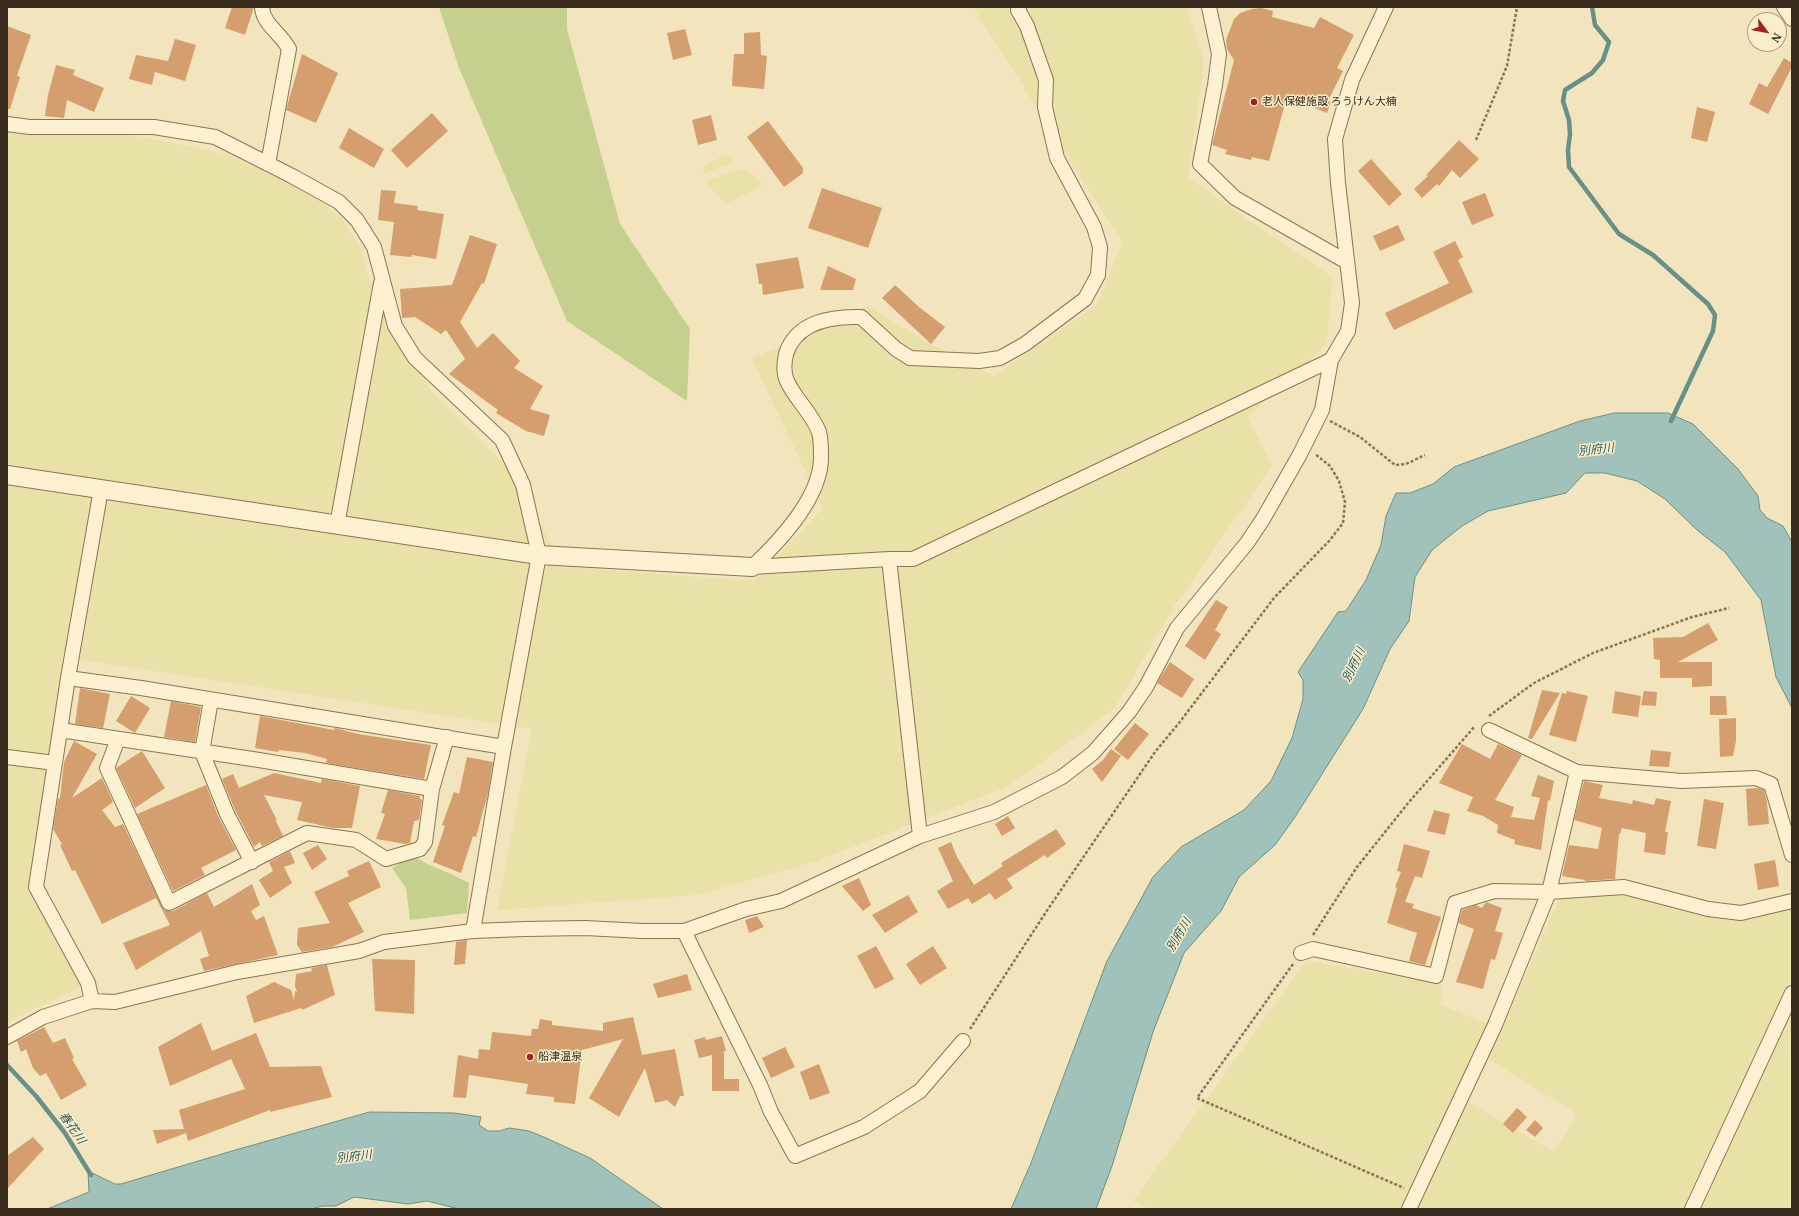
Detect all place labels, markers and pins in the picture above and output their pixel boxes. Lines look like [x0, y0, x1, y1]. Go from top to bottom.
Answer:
place label: 老人保健施設 ろうけん大楠 [1262, 95, 1397, 109]
marker: 老人保健施設 ろうけん大楠 [1249, 97, 1259, 107]
place label: 船津温泉 [538, 1050, 582, 1064]
marker: 船津温泉 [525, 1052, 535, 1062]

